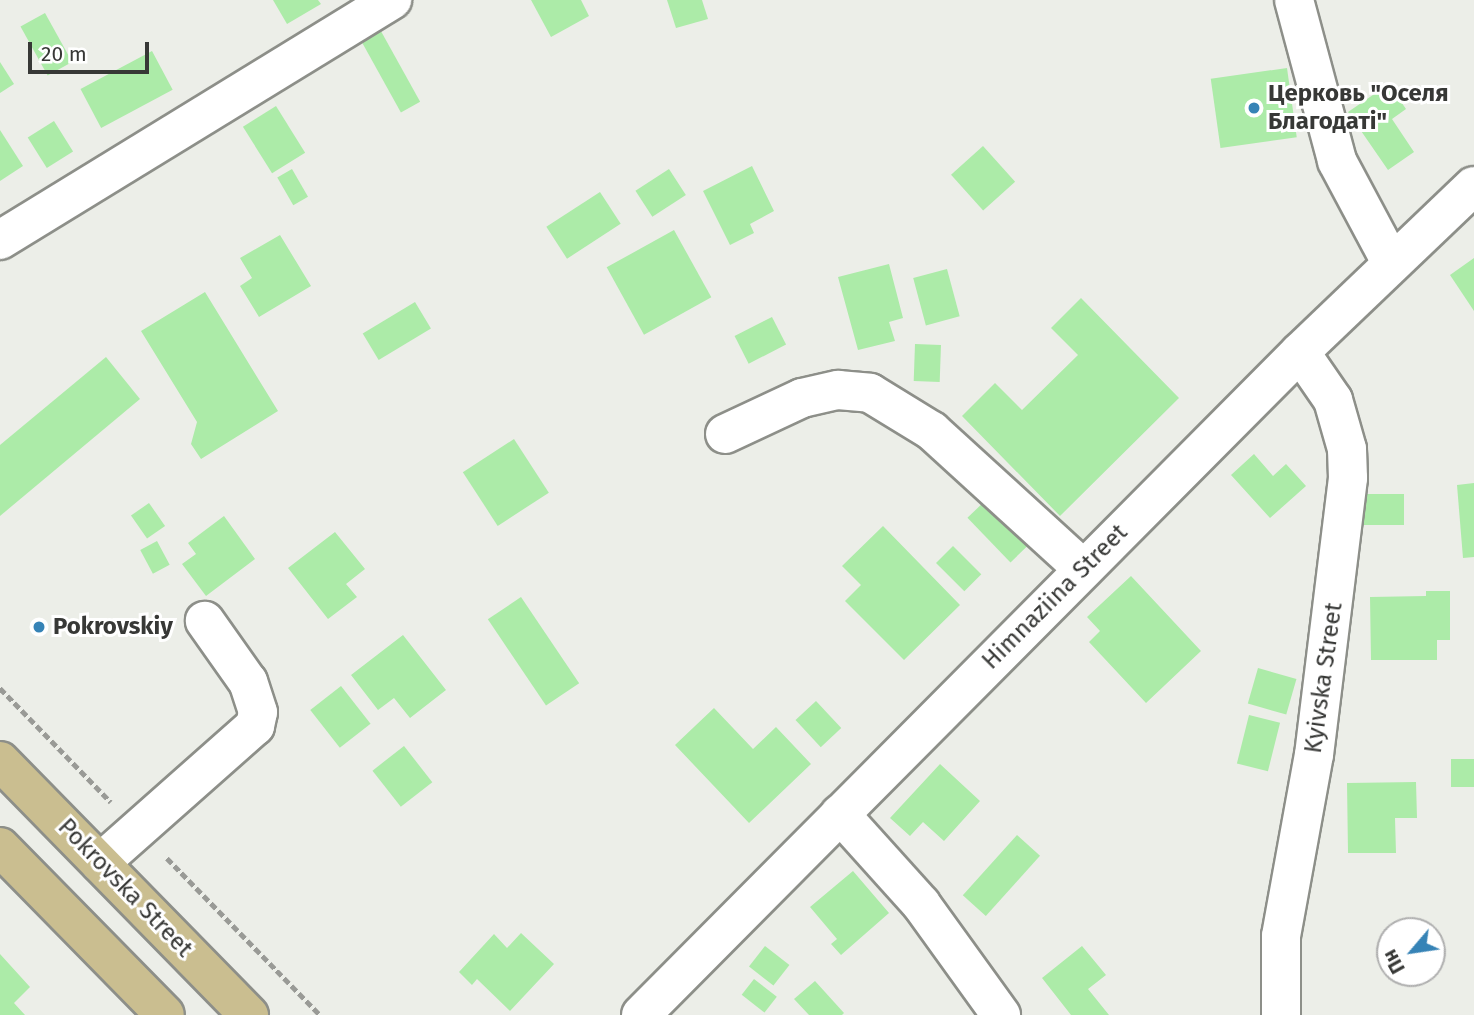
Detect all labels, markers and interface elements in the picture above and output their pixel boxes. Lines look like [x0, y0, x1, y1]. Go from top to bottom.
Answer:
scale bar [32, 28, 152, 72]
text: 20 m [41, 41, 87, 67]
place label: Церковь "Оселя Благодаті" [1268, 80, 1449, 136]
marker: Церковь "Оселя Благодаті" [1246, 100, 1262, 116]
street label: Himnaziina Street [976, 518, 1134, 676]
street label: Kyivska Street [1299, 601, 1349, 755]
place label: Pokrovskiy [53, 613, 173, 641]
marker: Pokrovskiy [31, 619, 47, 635]
street label: Pokrovska Street [52, 813, 198, 963]
north arrow [1376, 917, 1446, 987]
text: Пн [1378, 945, 1410, 977]

